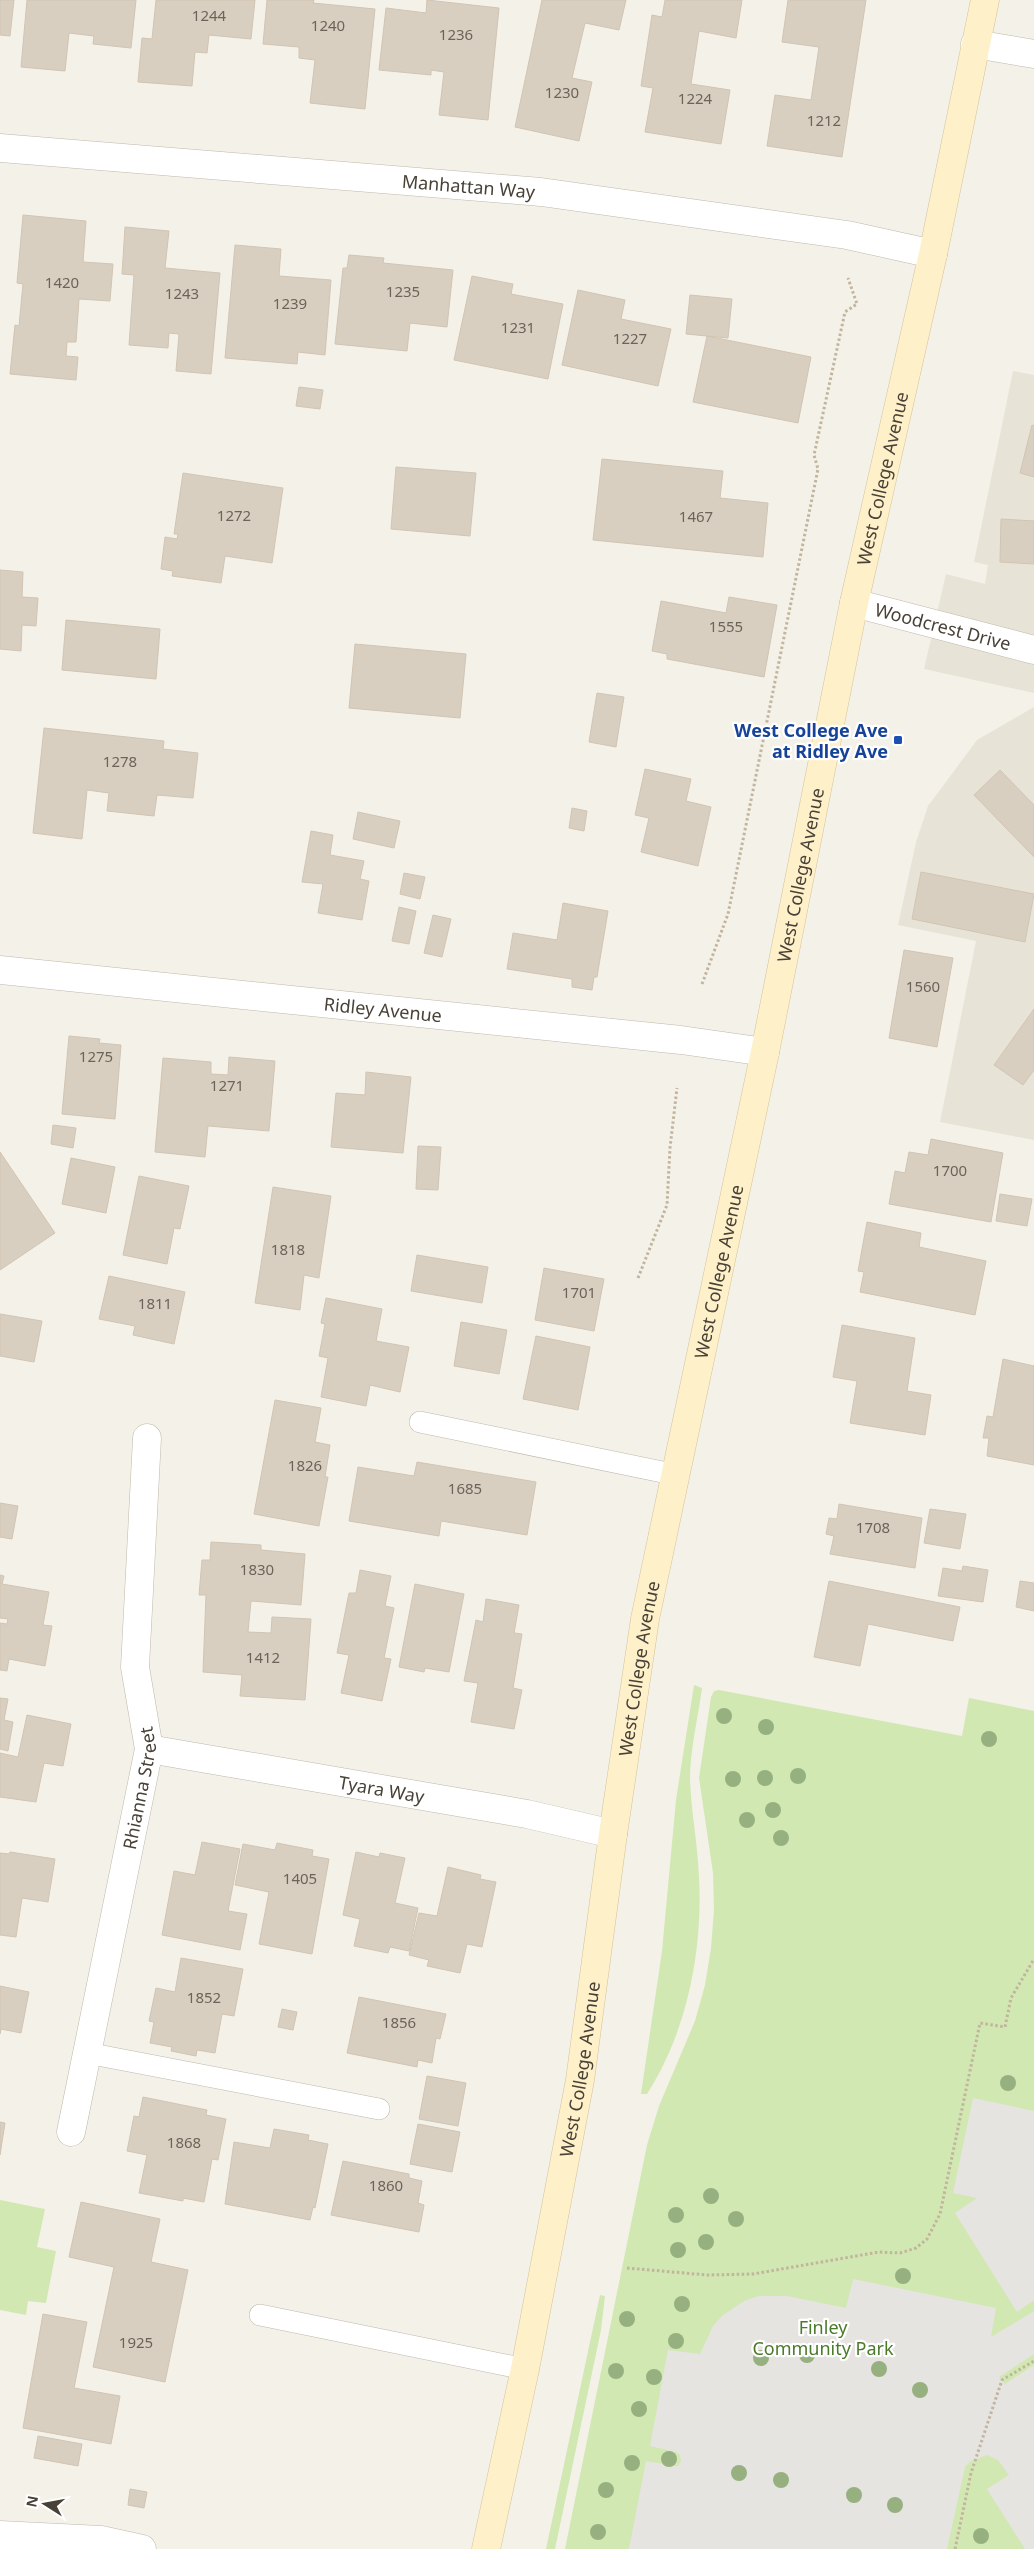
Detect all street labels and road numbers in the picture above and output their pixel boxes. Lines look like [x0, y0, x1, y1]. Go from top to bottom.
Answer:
street label: Manhattan Way [401, 169, 537, 204]
street label: West College Avenue [851, 389, 913, 567]
street label: Woodcrest Drive [873, 597, 1014, 655]
street label: West College Avenue [771, 786, 829, 964]
street label: Ridley Avenue [323, 991, 443, 1027]
street label: West College Avenue [688, 1182, 749, 1361]
street label: West College Avenue [613, 1579, 665, 1758]
street label: Rhianna Street [117, 1724, 162, 1851]
street label: Tyara Way [337, 1770, 427, 1808]
street label: West College Avenue [554, 1980, 605, 2159]

